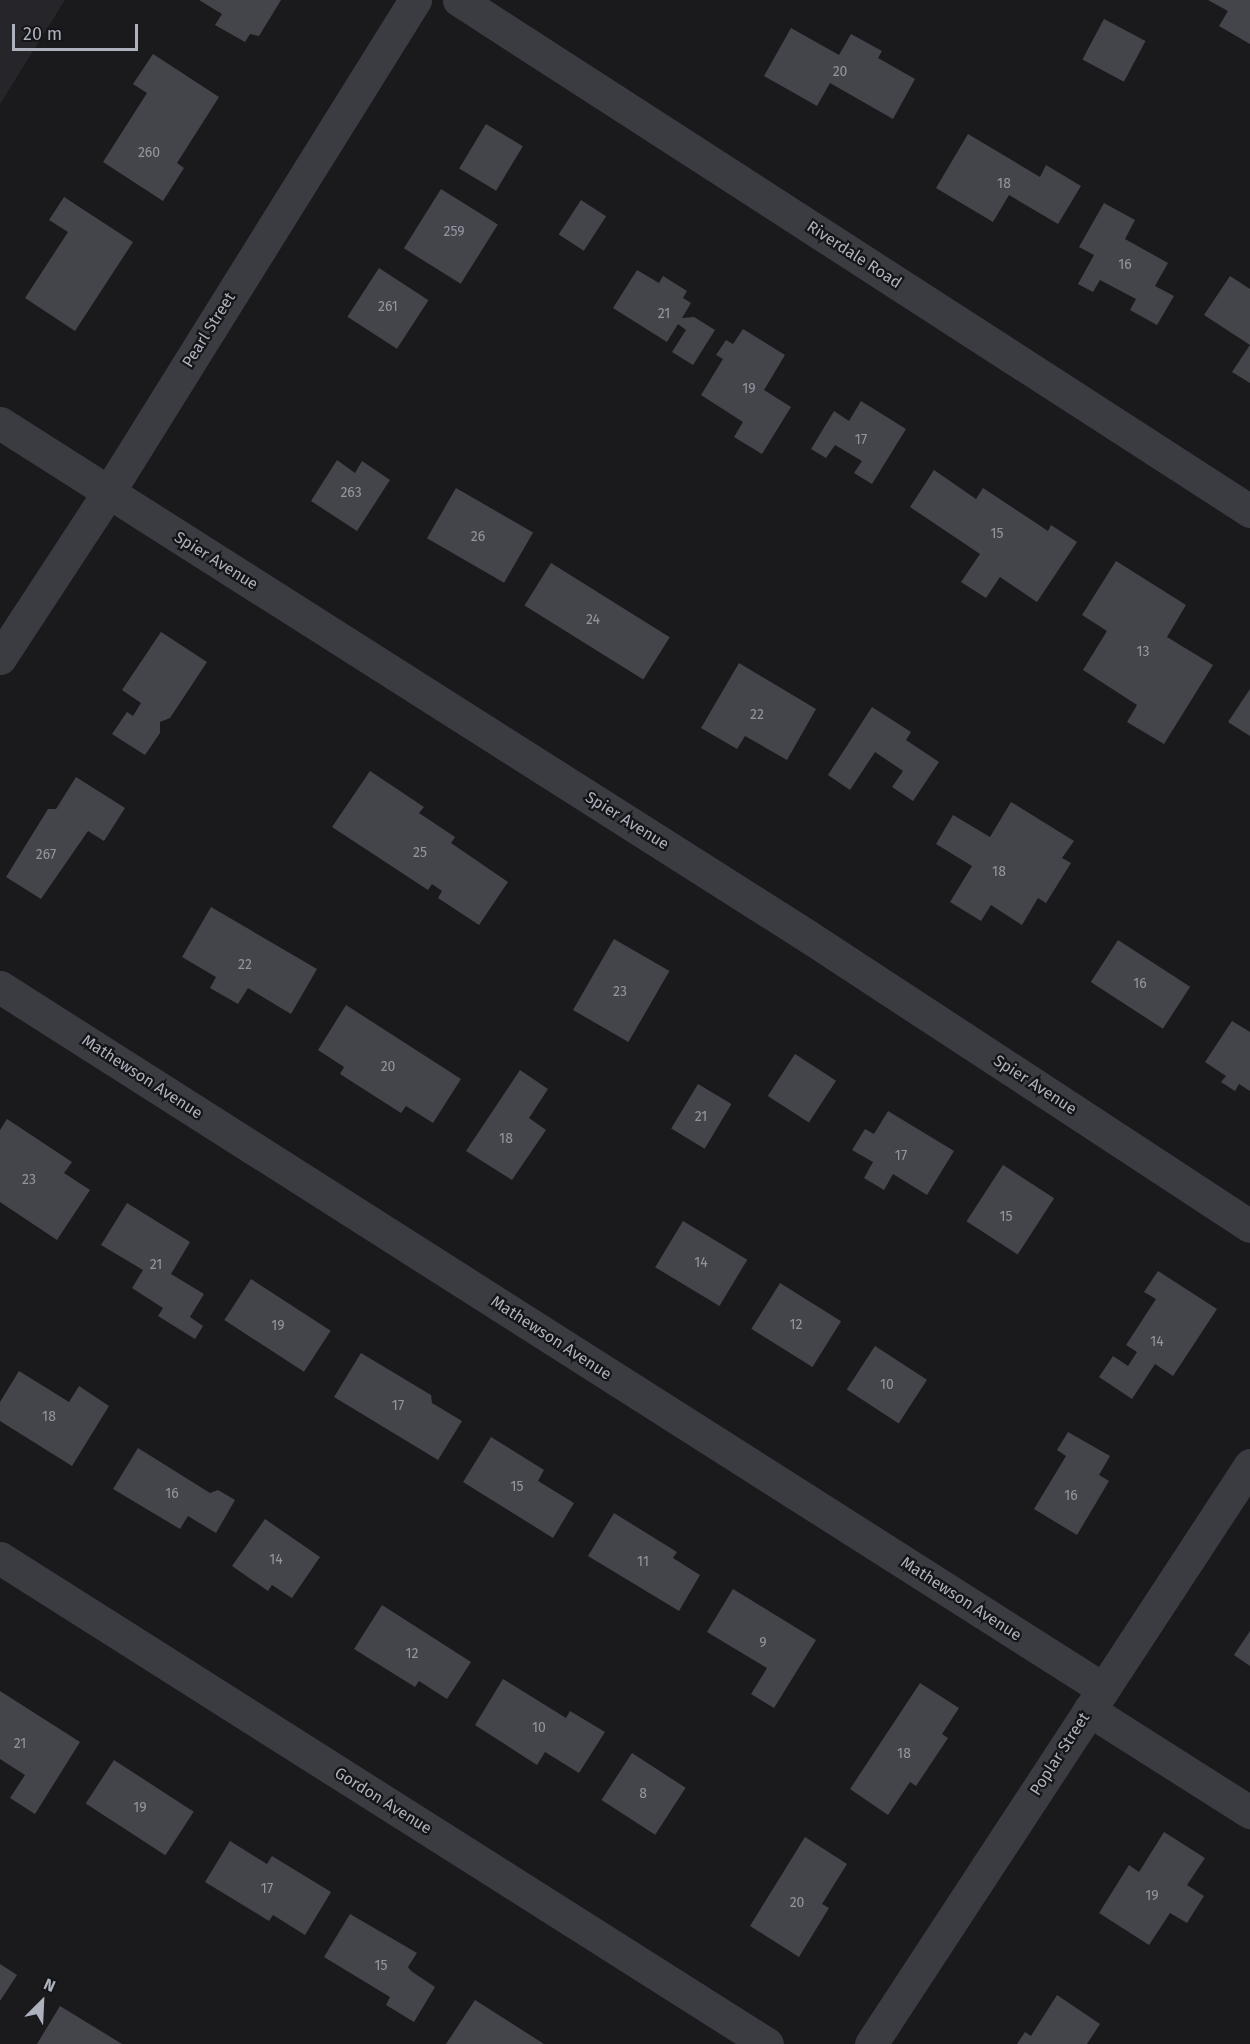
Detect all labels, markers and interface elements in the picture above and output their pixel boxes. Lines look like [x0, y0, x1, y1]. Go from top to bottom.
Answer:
scale bar [15, 12, 141, 50]
text: 20 m [23, 23, 62, 45]
house number: 20 [833, 64, 847, 80]
house number: 260 [138, 145, 160, 161]
house number: 18 [997, 176, 1011, 192]
street label: Riverdale Road [803, 217, 905, 293]
house number: 259 [443, 224, 465, 240]
house number: 16 [1118, 257, 1132, 273]
street label: Pearl Street [178, 289, 240, 371]
house number: 261 [378, 299, 398, 315]
house number: 21 [658, 306, 670, 322]
house number: 19 [742, 381, 756, 397]
house number: 17 [855, 432, 867, 448]
house number: 263 [340, 485, 362, 501]
house number: 15 [990, 526, 1004, 542]
street label: Spier Avenue [171, 528, 261, 594]
house number: 26 [471, 529, 485, 545]
house number: 24 [586, 612, 600, 628]
house number: 13 [1136, 644, 1150, 660]
house number: 22 [750, 707, 764, 723]
street label: Spier Avenue [582, 788, 672, 854]
house number: 25 [413, 845, 427, 861]
house number: 267 [36, 847, 56, 863]
house number: 18 [992, 864, 1006, 880]
house number: 22 [238, 957, 252, 973]
house number: 16 [1133, 976, 1147, 992]
house number: 23 [613, 984, 627, 1000]
street label: Mathewson Avenue [78, 1031, 206, 1123]
street label: Spier Avenue [990, 1051, 1080, 1119]
house number: 20 [381, 1059, 395, 1075]
house number: 21 [695, 1109, 707, 1125]
house number: 18 [499, 1131, 513, 1147]
house number: 17 [895, 1148, 907, 1164]
house number: 23 [22, 1172, 36, 1188]
house number: 15 [999, 1209, 1013, 1225]
house number: 14 [694, 1255, 708, 1271]
house number: 21 [150, 1257, 162, 1273]
street label: Mathewson Avenue [487, 1292, 615, 1384]
house number: 12 [790, 1317, 802, 1333]
house number: 19 [271, 1318, 285, 1334]
house number: 14 [1150, 1334, 1164, 1350]
house number: 10 [880, 1377, 894, 1393]
house number: 17 [392, 1398, 404, 1414]
house number: 18 [42, 1409, 56, 1425]
house number: 15 [510, 1479, 524, 1495]
house number: 16 [165, 1486, 179, 1502]
house number: 16 [1064, 1488, 1078, 1504]
house number: 14 [269, 1552, 283, 1568]
street label: Mathewson Avenue [897, 1553, 1025, 1645]
house number: 11 [637, 1554, 649, 1570]
house number: 9 [759, 1635, 767, 1651]
house number: 12 [406, 1646, 418, 1662]
street label: Poplar Street [1026, 1709, 1094, 1799]
house number: 10 [532, 1720, 546, 1736]
house number: 21 [14, 1736, 26, 1752]
house number: 18 [897, 1746, 911, 1762]
street label: Gordon Avenue [331, 1764, 435, 1838]
house number: 8 [639, 1786, 647, 1802]
house number: 19 [133, 1800, 147, 1816]
house number: 17 [261, 1881, 273, 1897]
house number: 19 [1145, 1888, 1159, 1904]
house number: 20 [790, 1895, 804, 1911]
house number: 15 [374, 1958, 388, 1974]
north arrow [12, 1972, 72, 2032]
text: N [41, 1974, 58, 1996]

